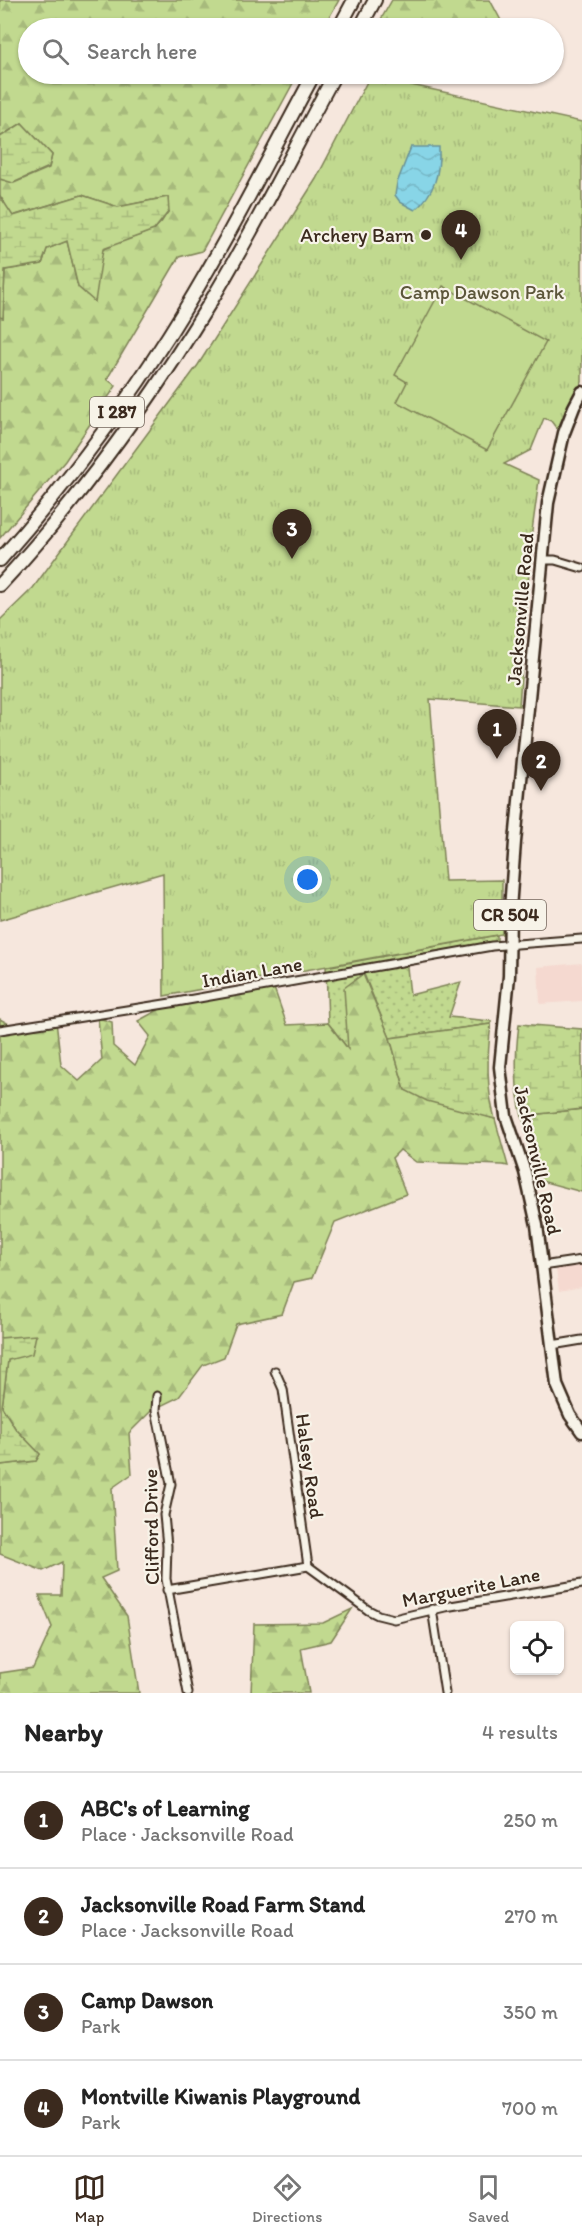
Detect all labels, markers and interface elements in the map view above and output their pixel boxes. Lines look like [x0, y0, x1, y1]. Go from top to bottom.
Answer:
search box [18, 18, 564, 84]
icon: search [39, 35, 72, 68]
text: Search here [87, 38, 197, 65]
pin: 4 [442, 210, 480, 260]
place label: Archery Barn [300, 223, 414, 247]
marker: Archery Barn [419, 228, 433, 242]
park label: Camp Dawson Park [400, 280, 565, 304]
road number: I 287 [90, 397, 144, 427]
pin: 3 [272, 510, 312, 559]
street label: Jacksonville Road [501, 532, 539, 686]
pin: 1 [478, 710, 516, 759]
pin: 2 [522, 742, 560, 791]
your location [293, 865, 322, 894]
road number: CR 504 [474, 900, 546, 930]
street label: Indian Lane [200, 951, 304, 993]
street label: Jacksonville Road [509, 1083, 567, 1237]
street label: Halsey Road [291, 1412, 329, 1520]
street label: Clifford Drive [138, 1469, 164, 1585]
street label: Marguerite Lane [400, 1562, 542, 1612]
map controls [510, 1621, 564, 1675]
button: locate [510, 1621, 564, 1675]
text: Nearby [24, 1716, 103, 1748]
text: 4 results [482, 1720, 558, 1744]
text: ABC's of Learning [81, 1795, 250, 1822]
text: 1 [39, 1808, 48, 1832]
text: 250 m [503, 1808, 558, 1832]
text: Place · Jacksonville Road [81, 1822, 294, 1846]
text: Jacksonville Road Farm Stand [81, 1891, 365, 1918]
text: 2 [38, 1904, 49, 1928]
text: 270 m [504, 1904, 558, 1928]
text: Place · Jacksonville Road [81, 1918, 294, 1942]
text: Camp Dawson [81, 1987, 213, 2014]
text: 3 [38, 2000, 49, 2024]
text: 350 m [503, 2000, 558, 2024]
text: Park [81, 2014, 120, 2038]
text: Montville Kiwanis Playground [81, 2083, 360, 2110]
text: 4 [37, 2096, 50, 2120]
text: 700 m [502, 2096, 558, 2120]
text: Park [81, 2110, 120, 2134]
tab: Map [73, 2171, 106, 2226]
tab: Directions [252, 2171, 322, 2226]
tab: Saved [468, 2171, 509, 2226]

